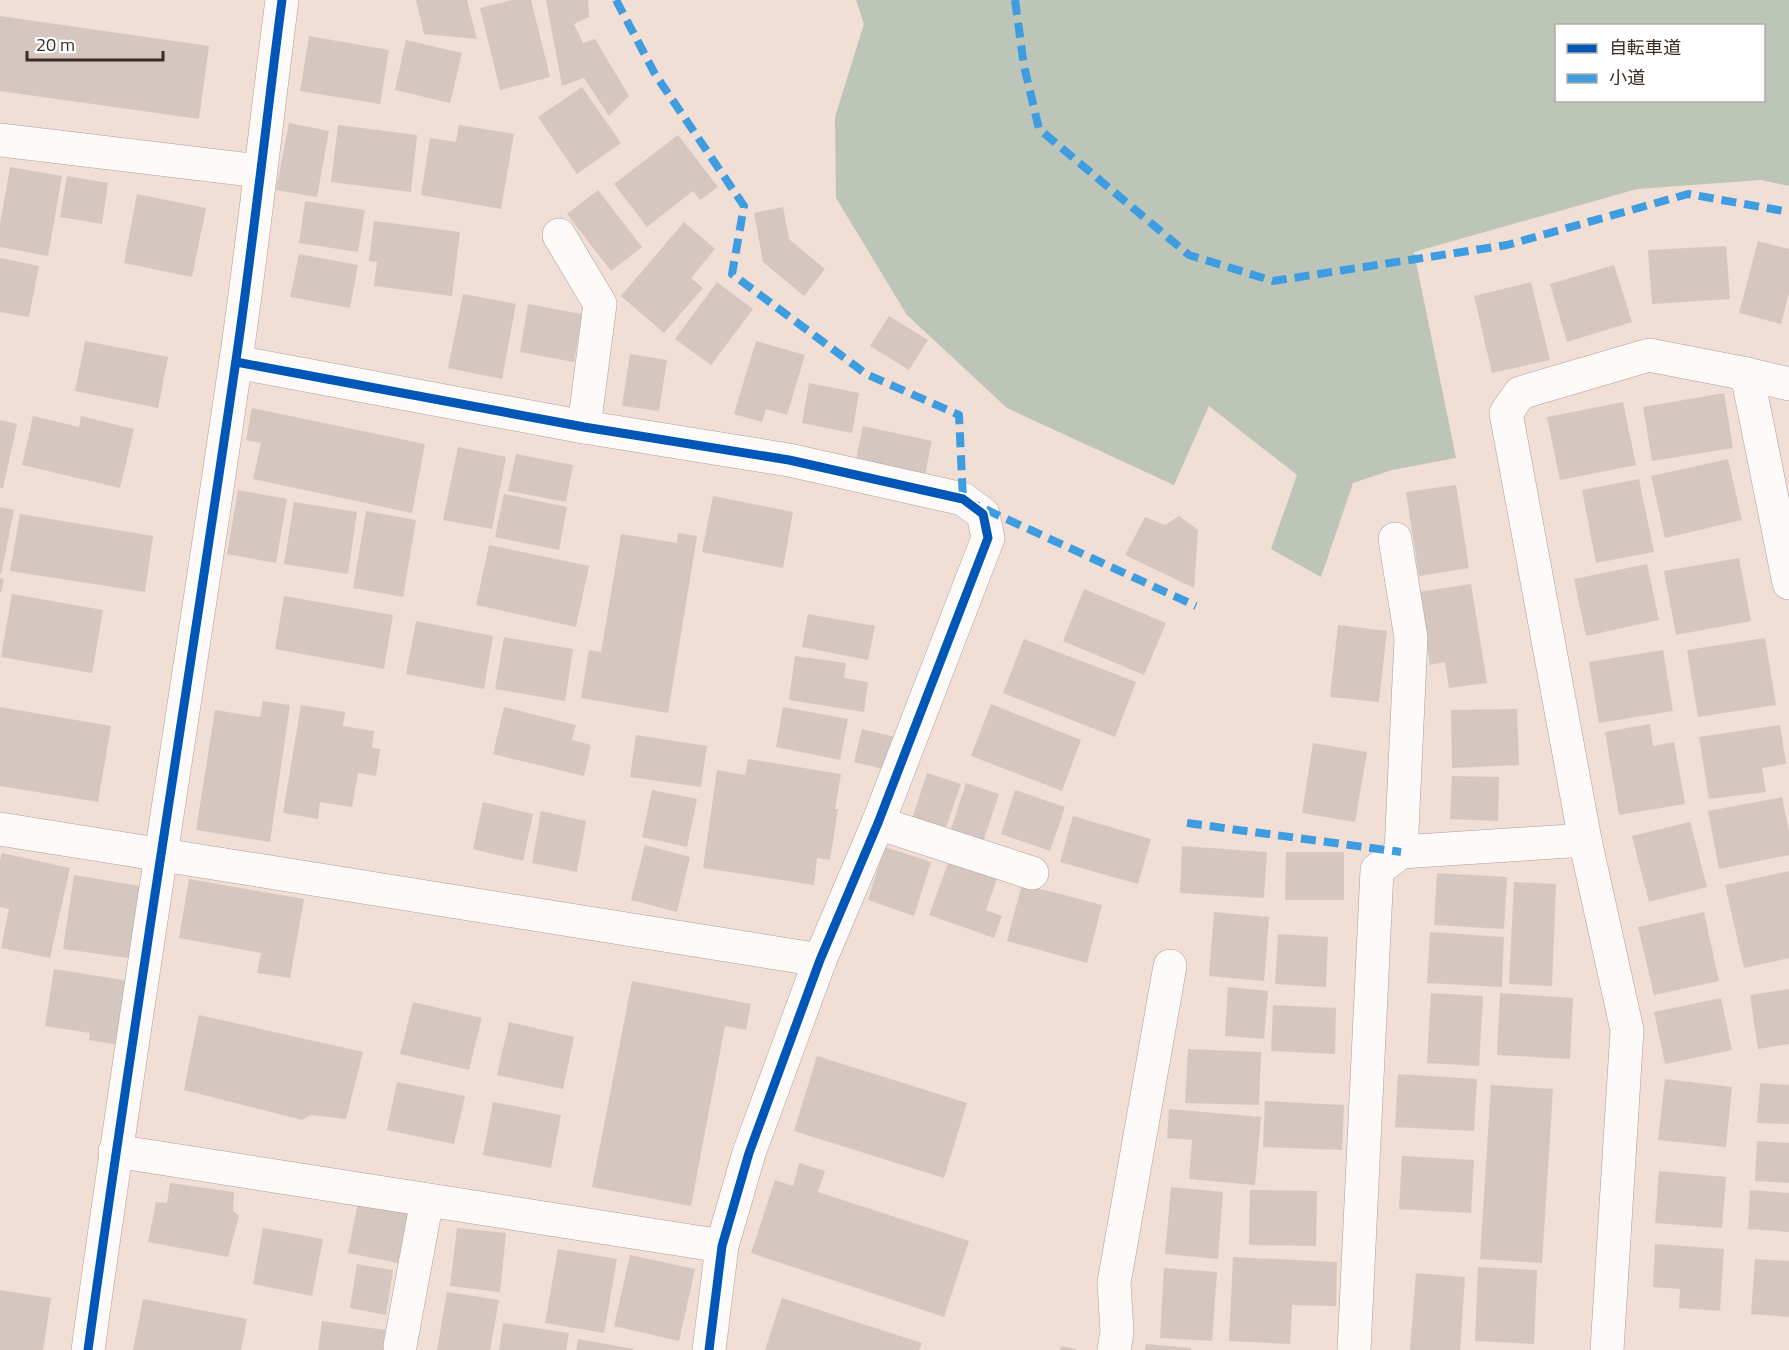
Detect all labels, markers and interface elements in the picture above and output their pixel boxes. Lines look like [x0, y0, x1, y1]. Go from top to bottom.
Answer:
scale bar [27, 24, 164, 62]
legend [1555, 24, 1765, 102]
text: 20 m [36, 31, 75, 58]
text: 自転車道 [1609, 34, 1681, 61]
text: 小道 [1609, 64, 1645, 91]

